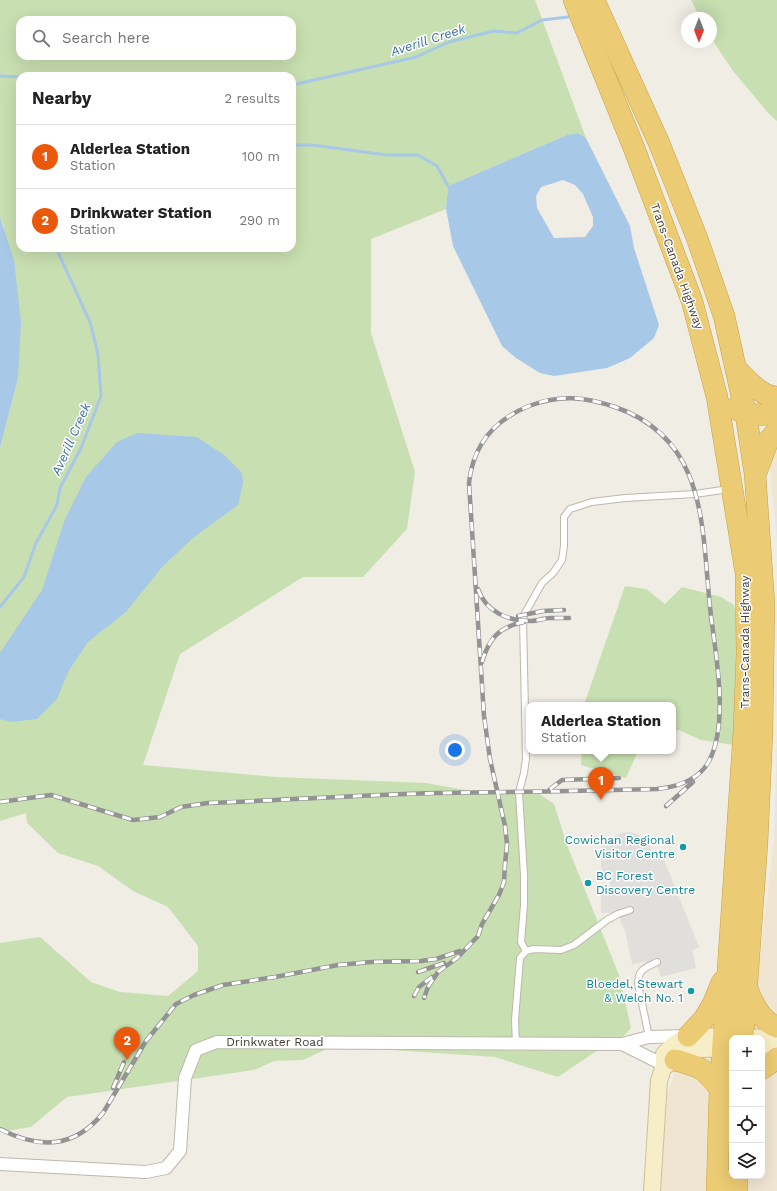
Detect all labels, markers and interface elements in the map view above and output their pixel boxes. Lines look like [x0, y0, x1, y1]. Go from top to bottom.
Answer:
north arrow [681, 12, 717, 48]
search box [16, 16, 296, 60]
water label: Averill Creek [388, 21, 468, 59]
icon: search [30, 27, 52, 49]
text: Search here [62, 29, 150, 47]
text: Nearby [32, 88, 91, 108]
text: 2 results [225, 91, 280, 106]
text: Alderlea Station [70, 140, 190, 158]
text: 1 [42, 149, 48, 164]
text: 100 m [242, 149, 280, 164]
text: Station [70, 158, 116, 173]
street label: Trans-Canada Highway [648, 201, 707, 332]
text: Drinkwater Station [70, 204, 212, 222]
text: 2 [41, 213, 49, 228]
text: 290 m [239, 213, 280, 228]
text: Station [70, 222, 116, 237]
water label: Averill Creek [48, 400, 94, 478]
street label: Trans-Canada Highway [738, 574, 752, 709]
popup [526, 702, 676, 754]
text: Alderlea Station [541, 712, 661, 730]
text: Station [541, 730, 587, 745]
your location [445, 740, 465, 760]
pin: 1 [588, 767, 614, 800]
place label: Cowichan Regional Visitor Centre [565, 833, 675, 861]
marker: Cowichan Regional Visitor Centre [678, 842, 688, 852]
place label: BC Forest Discovery Centre [596, 869, 695, 897]
marker: BC Forest Discovery Centre [583, 878, 593, 888]
place label: Bloedel, Stewart & Welch No. 1 [586, 977, 683, 1005]
marker: Bloedel, Stewart & Welch No. 1 [686, 986, 696, 996]
pin: 2 [114, 1027, 140, 1060]
street label: Drinkwater Road [226, 1035, 324, 1049]
map controls [729, 1035, 765, 1179]
button: + [729, 1035, 765, 1071]
button: − [729, 1071, 765, 1107]
button: locate [729, 1107, 765, 1143]
button: layers [729, 1143, 765, 1179]

